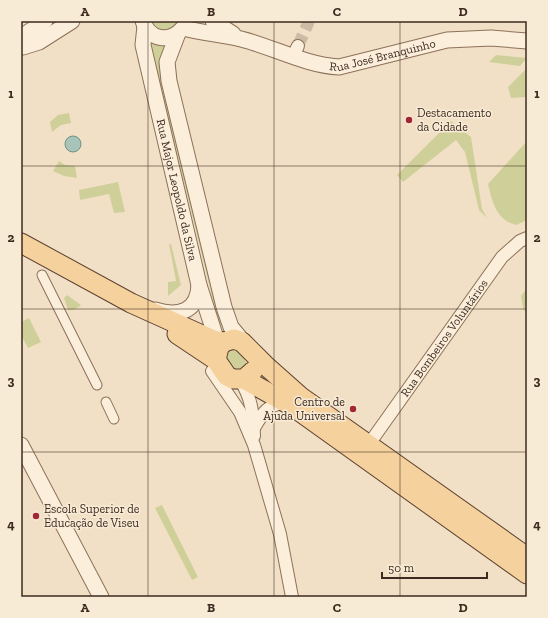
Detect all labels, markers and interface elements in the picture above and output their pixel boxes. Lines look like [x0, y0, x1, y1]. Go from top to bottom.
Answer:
text: A [81, 4, 90, 19]
text: B [207, 4, 215, 19]
text: C [333, 4, 341, 19]
text: D [458, 4, 468, 19]
street label: Rua José Branquinho [329, 36, 437, 74]
text: 1 [8, 86, 14, 101]
text: 1 [534, 86, 540, 101]
place label: Destacamento da Cidade [417, 106, 491, 134]
marker: Destacamento da Cidade [404, 115, 414, 125]
street label: Rua Major Leopoldo da Silva [153, 118, 200, 263]
text: 2 [8, 230, 15, 245]
text: 2 [534, 230, 541, 245]
street label: Rua Bombeiros Voluntários [398, 277, 491, 399]
text: 3 [8, 373, 15, 388]
text: 3 [534, 373, 541, 388]
place label: Centro de Ajuda Universal [263, 395, 345, 424]
marker: Centro de Ajuda Universal [348, 404, 358, 414]
place label: Escola Superior de Educação de Viseu [44, 502, 140, 530]
marker: Escola Superior de Educação de Viseu [31, 511, 41, 521]
text: 4 [7, 517, 15, 532]
text: 4 [533, 517, 541, 532]
scale bar [382, 554, 487, 580]
text: 50 m [388, 561, 415, 575]
text: A [81, 600, 90, 615]
text: B [207, 600, 215, 615]
text: C [333, 600, 341, 615]
text: D [458, 600, 468, 615]

